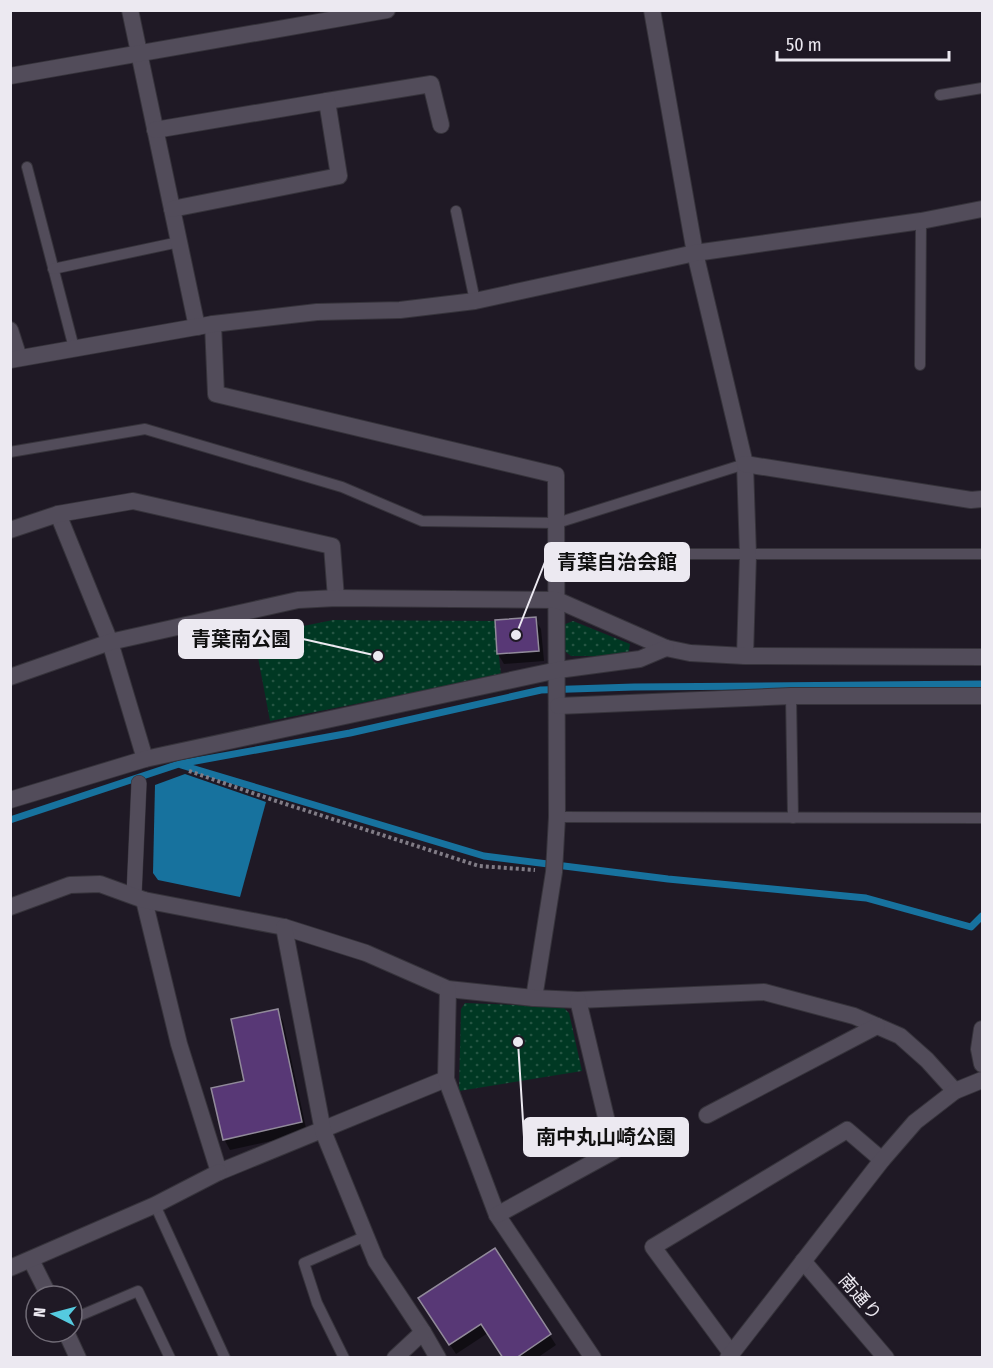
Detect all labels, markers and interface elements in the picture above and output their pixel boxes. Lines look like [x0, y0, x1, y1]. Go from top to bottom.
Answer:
scale bar [777, 24, 950, 62]
text: 50 m [786, 34, 822, 56]
callout: 青葉自治会館 [545, 543, 689, 581]
text: 青葉自治会館 [557, 550, 677, 574]
callout: 青葉南公園 [179, 620, 303, 658]
text: 青葉南公園 [191, 627, 291, 651]
callout: 南中丸山崎公園 [524, 1118, 688, 1156]
text: 南中丸山崎公園 [536, 1125, 676, 1149]
street label: 南通り [834, 1269, 886, 1325]
north arrow [24, 1284, 84, 1344]
text: N [30, 1307, 50, 1318]

